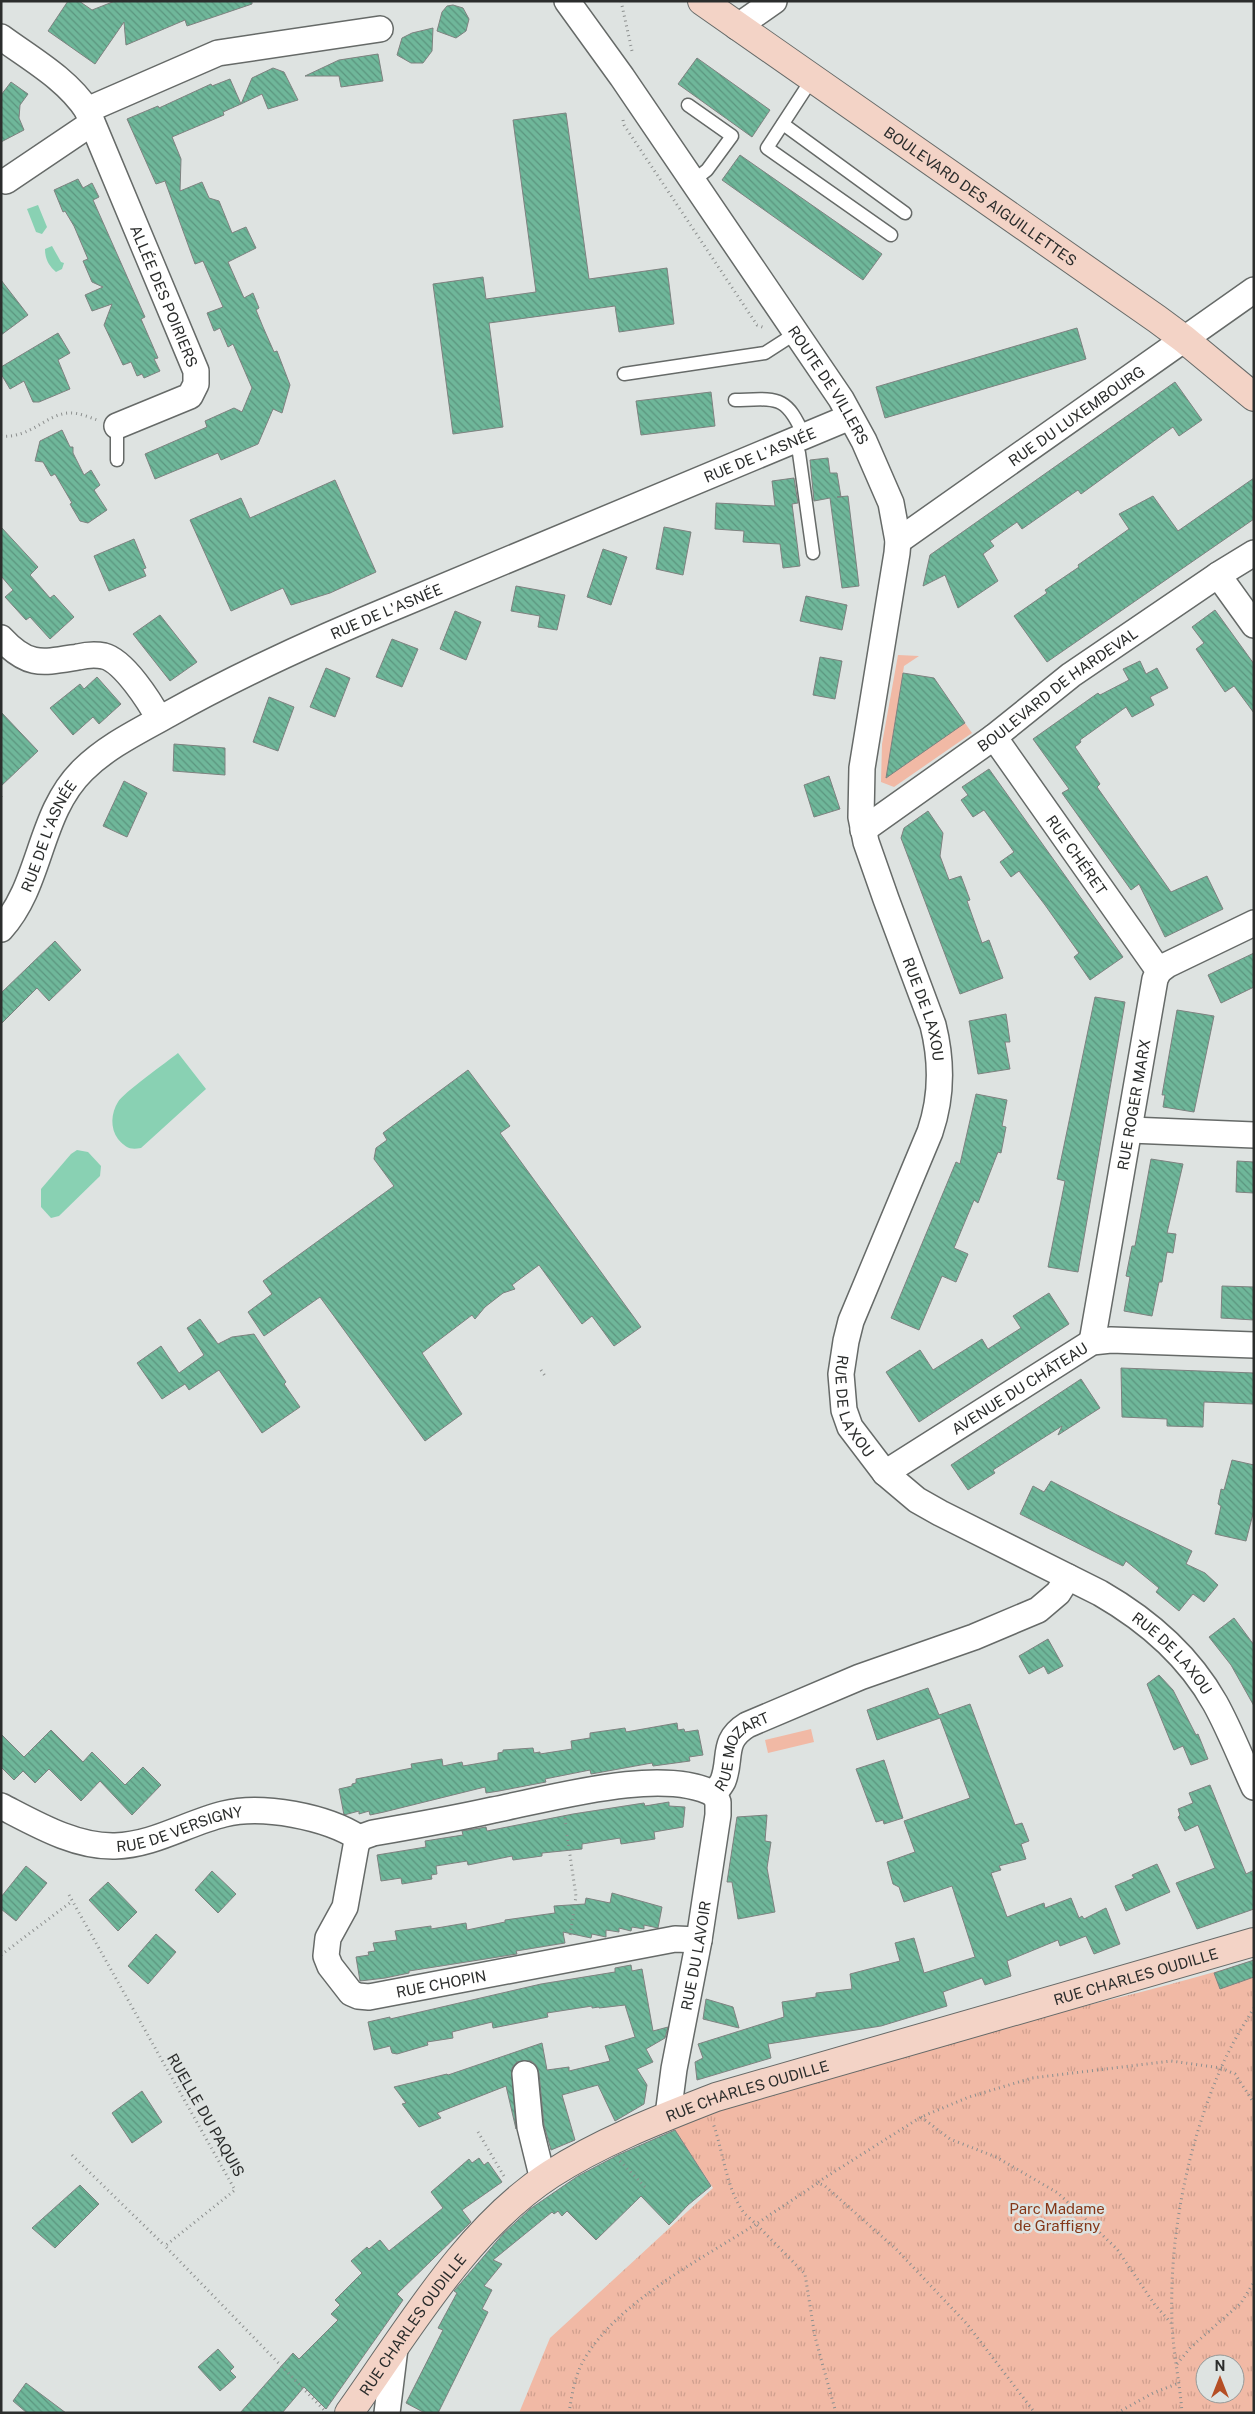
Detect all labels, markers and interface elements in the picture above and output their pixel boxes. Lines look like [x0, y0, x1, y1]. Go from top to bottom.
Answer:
street label: BOULEVARD DES AIGUILLETTES [881, 123, 1080, 269]
street label: ALLÉE DES POIRIERS [127, 222, 202, 370]
street label: ROUTE DE VILLERS [785, 322, 873, 447]
street label: RUE DU LUXEMBOURG [1005, 362, 1147, 469]
street label: RUE DE L'ASNÉE [701, 424, 818, 485]
street label: RUE DE L'ASNÉE [328, 580, 445, 642]
street label: BOULEVARD DE HARDEVAL [974, 624, 1141, 755]
street label: RUE DE L'ASNÉE [17, 777, 79, 894]
street label: RUE CHÉRET [1043, 812, 1111, 898]
street label: RUE DE LAXOU [900, 955, 947, 1062]
street label: RUE ROGER MARX [1113, 1038, 1153, 1172]
street label: AVENUE DU CHÂTEAU [948, 1339, 1091, 1437]
street label: RUE DE LAXOU [832, 1354, 878, 1460]
street label: RUE DE LAXOU [1129, 1608, 1216, 1697]
street label: RUE MOZART [711, 1708, 771, 1794]
street label: RUE DE VERSIGNY [116, 1803, 243, 1855]
street label: RUE DU LAVOIR [677, 1899, 713, 2012]
street label: RUE CHARLES OUDILLE [1051, 1944, 1220, 2008]
street label: RUE CHOPIN [395, 1966, 488, 2000]
street label: RUELLE DU PAQUIS [164, 2050, 248, 2180]
street label: RUE CHARLES OUDILLE [663, 2056, 831, 2125]
park label: Parc Madame de Graffigny [1009, 2200, 1105, 2234]
street label: RUE CHARLES OUDILLE [356, 2250, 469, 2398]
north arrow [1195, 2354, 1245, 2404]
text: N [1215, 2358, 1225, 2374]

